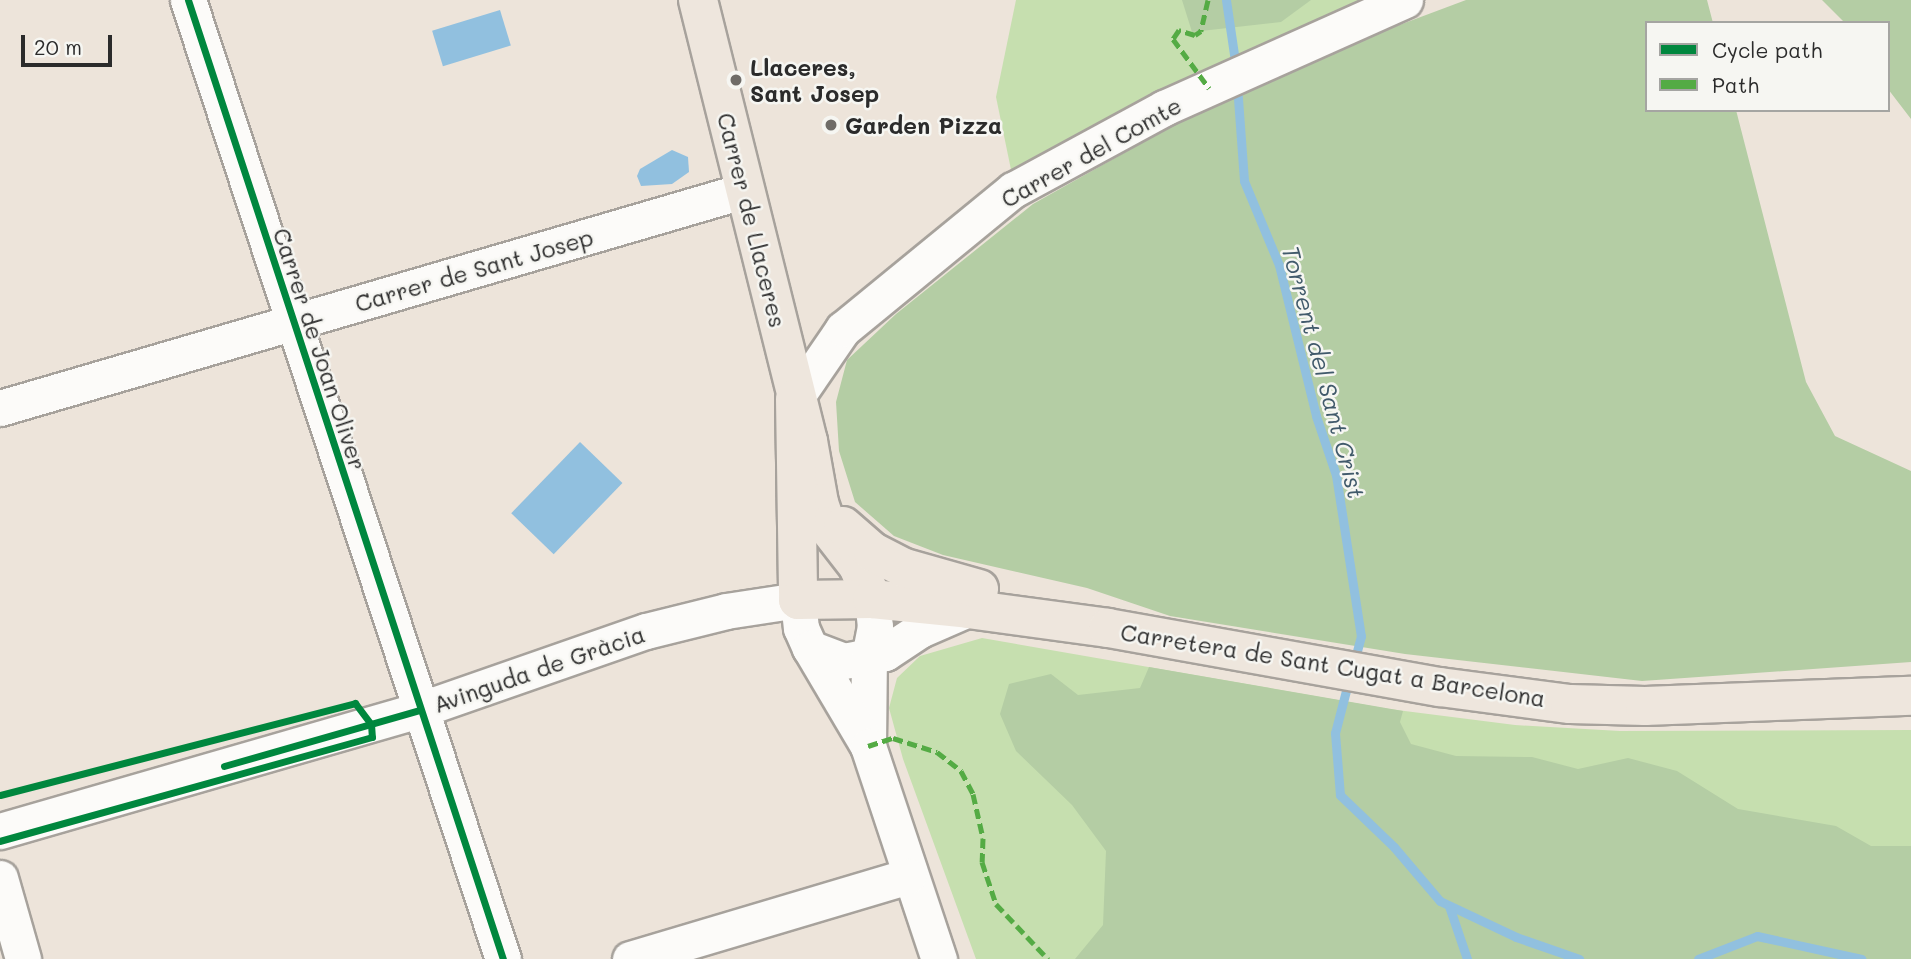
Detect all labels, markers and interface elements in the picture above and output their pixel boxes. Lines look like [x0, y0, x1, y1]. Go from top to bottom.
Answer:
scale bar [24, 21, 116, 65]
legend [1645, 21, 1890, 112]
text: 20 m [34, 33, 82, 60]
text: Cycle path [1712, 36, 1822, 63]
place label: Llaceres, Sant Josep [750, 53, 879, 107]
text: Path [1712, 71, 1759, 98]
marker: Llaceres, Sant Josep [728, 72, 744, 88]
street label: Carrer del Comte [996, 91, 1186, 213]
street label: Carrer de Llaceres [712, 110, 792, 330]
place label: Garden Pizza [845, 111, 1002, 139]
marker: Garden Pizza [823, 117, 839, 133]
street label: Carrer de Sant Josep [352, 223, 596, 317]
street label: Carrer de Joan Oliver [268, 225, 372, 473]
water label: Torrent del Sant Crist [1276, 242, 1372, 502]
street label: Carretera de Sant Cugat a Barcelona [1119, 618, 1547, 712]
street label: Avinguda de Gràcia [430, 620, 648, 718]

